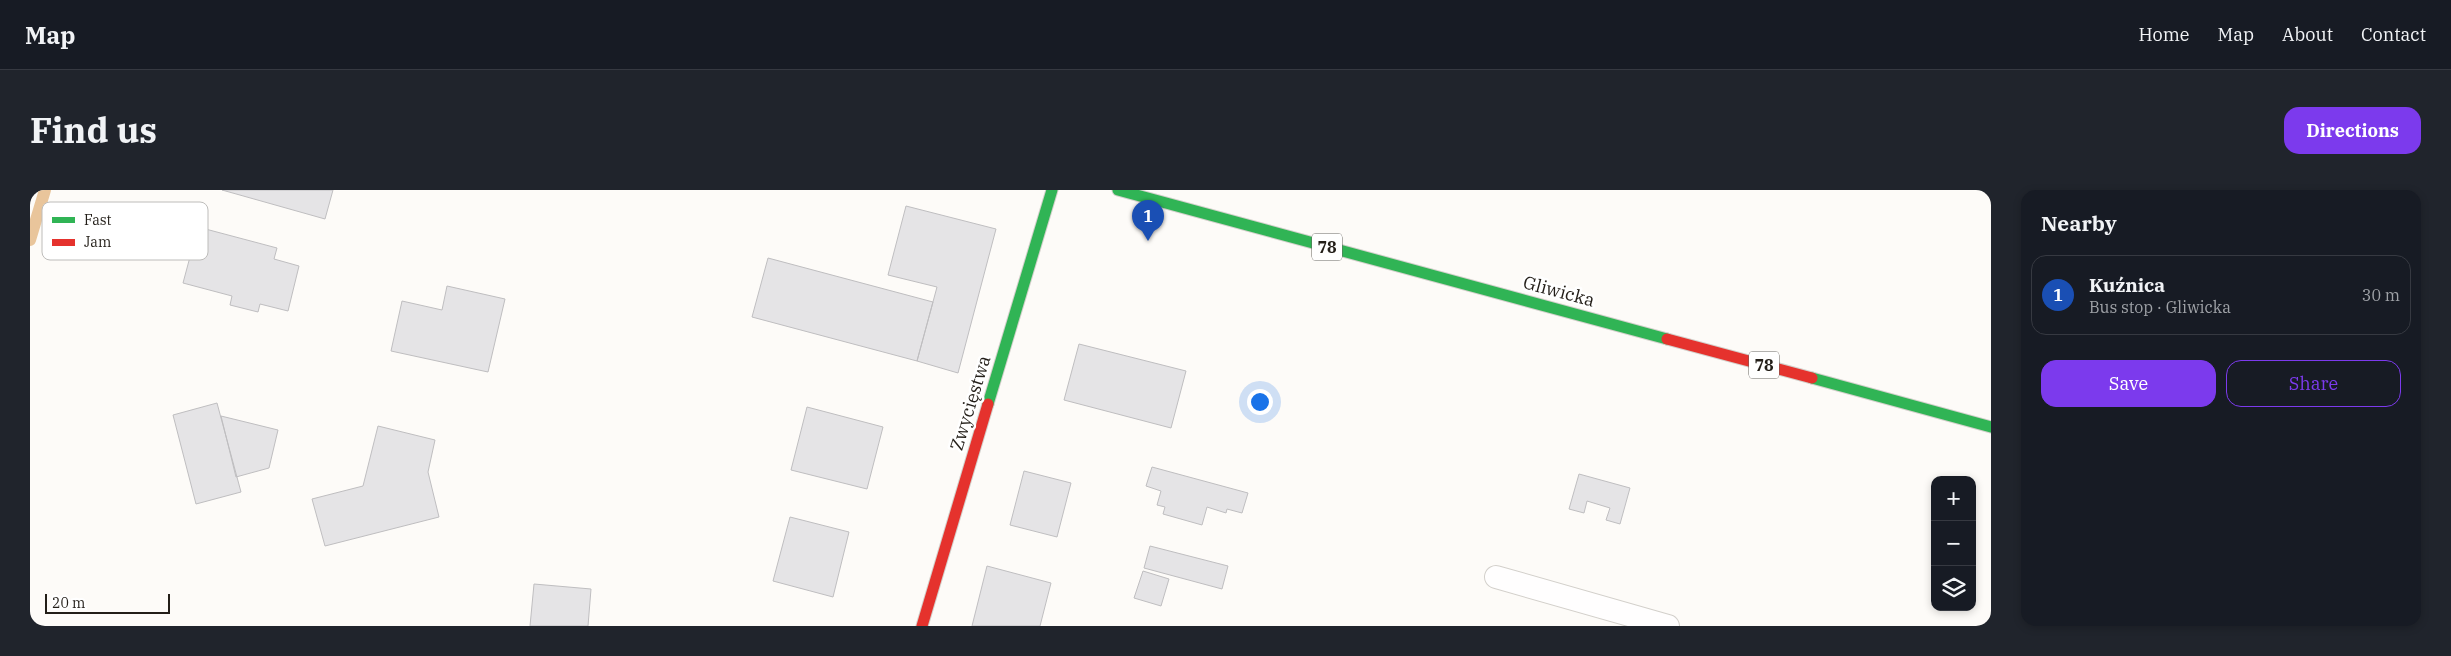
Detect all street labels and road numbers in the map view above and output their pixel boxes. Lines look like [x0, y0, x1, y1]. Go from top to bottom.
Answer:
road number: 78 [1312, 234, 1342, 260]
street label: Gliwicka [1521, 270, 1598, 312]
road number: 78 [1749, 352, 1779, 378]
street label: Zwycięstwa [945, 353, 995, 453]

